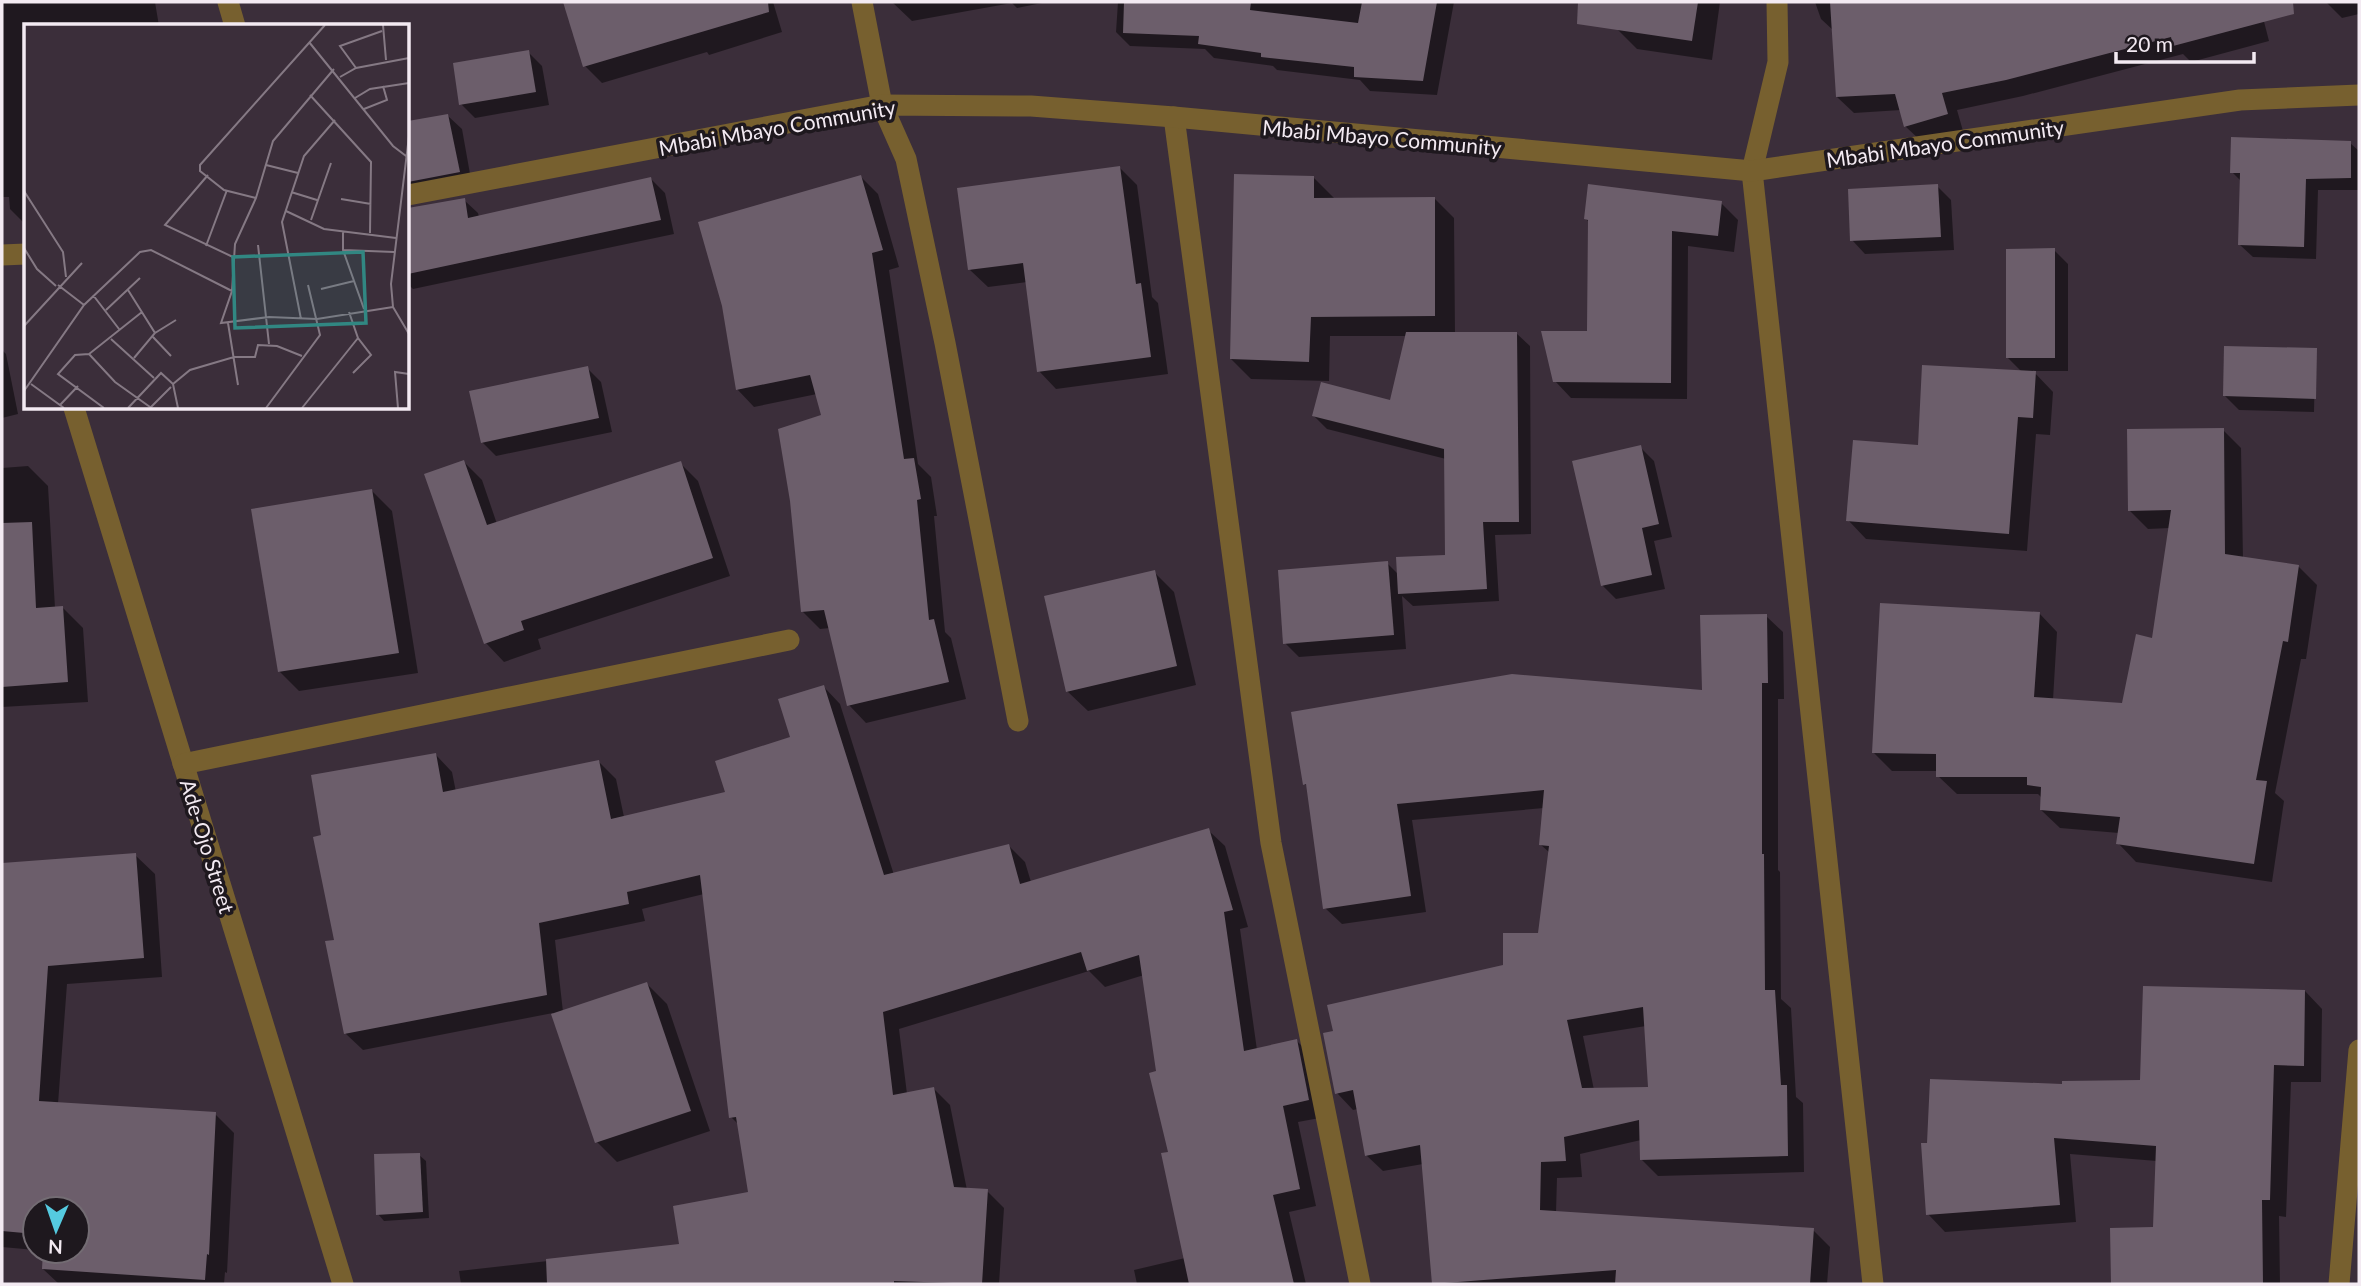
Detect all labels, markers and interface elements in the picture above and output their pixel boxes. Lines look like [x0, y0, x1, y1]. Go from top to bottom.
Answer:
scale bar [2116, 21, 2254, 65]
inset map [24, 24, 410, 410]
text: 20 m [2126, 31, 2173, 56]
street label: Mbabi Mbayo Community [657, 94, 897, 160]
street label: Mbabi Mbayo Community [1261, 114, 1503, 160]
street label: Mbabi Mbayo Community [1824, 114, 2066, 172]
street label: Ade-Ojo Street [176, 776, 240, 916]
north arrow [21, 1195, 91, 1265]
text: N [48, 1236, 63, 1259]

